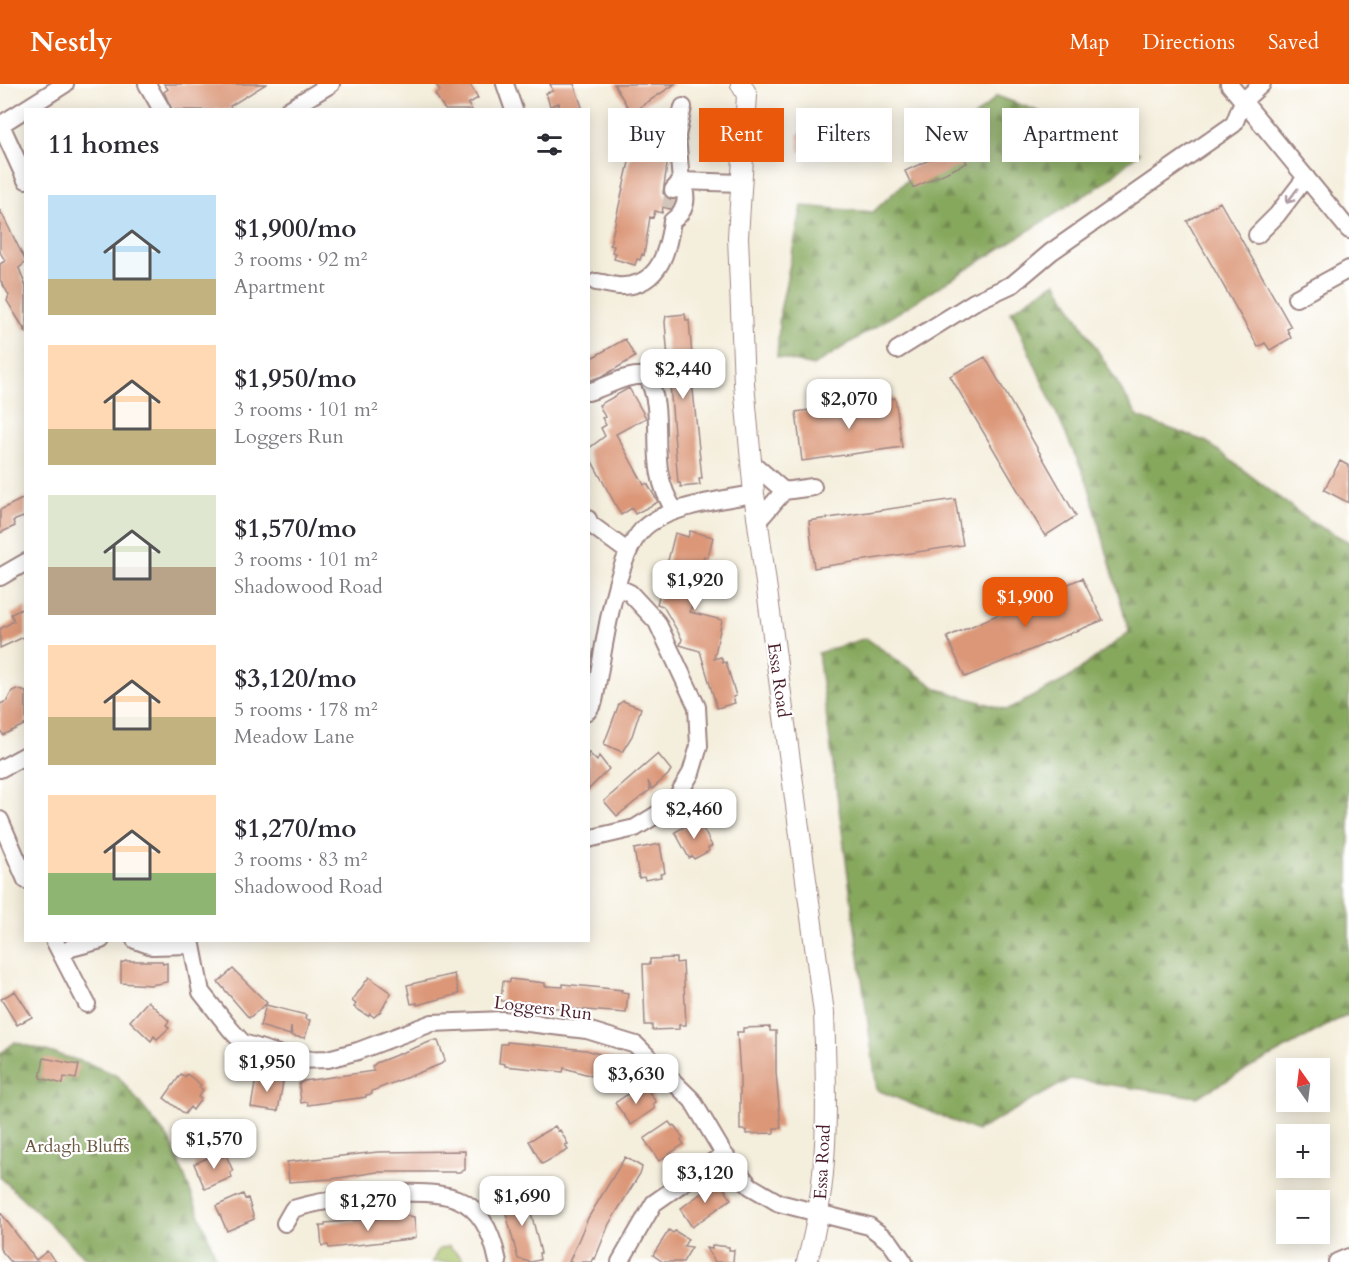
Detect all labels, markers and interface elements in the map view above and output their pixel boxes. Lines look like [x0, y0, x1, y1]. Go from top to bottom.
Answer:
text: Nestly [30, 23, 113, 61]
text: Map [1069, 28, 1109, 57]
text: Directions [1142, 28, 1235, 57]
text: Saved [1268, 28, 1319, 57]
chip: Buy [608, 108, 687, 162]
chip: Rent [699, 108, 784, 162]
chip: Filters [796, 108, 892, 162]
chip: New [904, 108, 990, 162]
chip: Apartment [1002, 108, 1139, 162]
text: 11 homes [48, 127, 159, 162]
icon: filters [533, 128, 566, 161]
one-way arrow [1285, 188, 1298, 204]
text: $1,900/mo [234, 211, 357, 246]
icon: home [96, 219, 168, 291]
text: 3 rooms · 92 m² [234, 246, 367, 273]
text: Apartment [234, 273, 325, 300]
pin: $2,440 [634, 349, 732, 400]
text: $2,440 [654, 355, 712, 382]
text: $1,950/mo [234, 361, 357, 396]
icon: home [96, 369, 168, 441]
pin: $2,070 [800, 379, 898, 430]
text: $2,070 [820, 385, 878, 412]
text: 3 rooms · 101 m² [234, 396, 378, 423]
text: Loggers Run [234, 423, 344, 450]
text: $1,570/mo [234, 511, 357, 546]
icon: home [96, 519, 168, 591]
text: 3 rooms · 101 m² [234, 546, 378, 573]
pin: $1,920 [646, 560, 744, 611]
text: $1,920 [666, 566, 724, 593]
text: Shadowood Road [234, 573, 383, 600]
pin: $1,900 [976, 577, 1074, 628]
text: $1,900 [996, 583, 1054, 610]
street label: Essa Road [761, 641, 796, 720]
text: $3,120/mo [234, 661, 357, 696]
icon: home [96, 669, 168, 741]
text: 5 rooms · 178 m² [234, 696, 378, 723]
text: Meadow Lane [234, 723, 355, 750]
pin: $2,460 [645, 789, 743, 840]
text: $2,460 [665, 795, 723, 822]
text: $1,270/mo [234, 811, 357, 846]
icon: home [96, 819, 168, 891]
text: 3 rooms · 83 m² [234, 846, 367, 873]
text: Shadowood Road [234, 873, 383, 900]
street label: Loggers Run [492, 990, 594, 1027]
pin: $1,950 [218, 1042, 316, 1093]
text: $1,950 [238, 1048, 296, 1075]
pin: $3,630 [587, 1054, 685, 1105]
north arrow [1276, 1058, 1330, 1112]
map controls [1276, 1058, 1330, 1244]
text: $3,630 [607, 1060, 665, 1087]
pin: $1,570 [165, 1119, 263, 1170]
street label: Essa Road [808, 1123, 837, 1200]
button: + [1276, 1124, 1330, 1178]
text: $1,570 [185, 1125, 243, 1152]
park label: Ardagh Bluffs [24, 1134, 130, 1159]
pin: $3,120 [656, 1153, 754, 1204]
text: $3,120 [676, 1159, 734, 1186]
pin: $1,690 [473, 1176, 571, 1227]
pin: $1,270 [319, 1181, 417, 1232]
text: $1,690 [493, 1182, 551, 1209]
text: $1,270 [339, 1187, 397, 1214]
button: − [1276, 1190, 1330, 1244]

